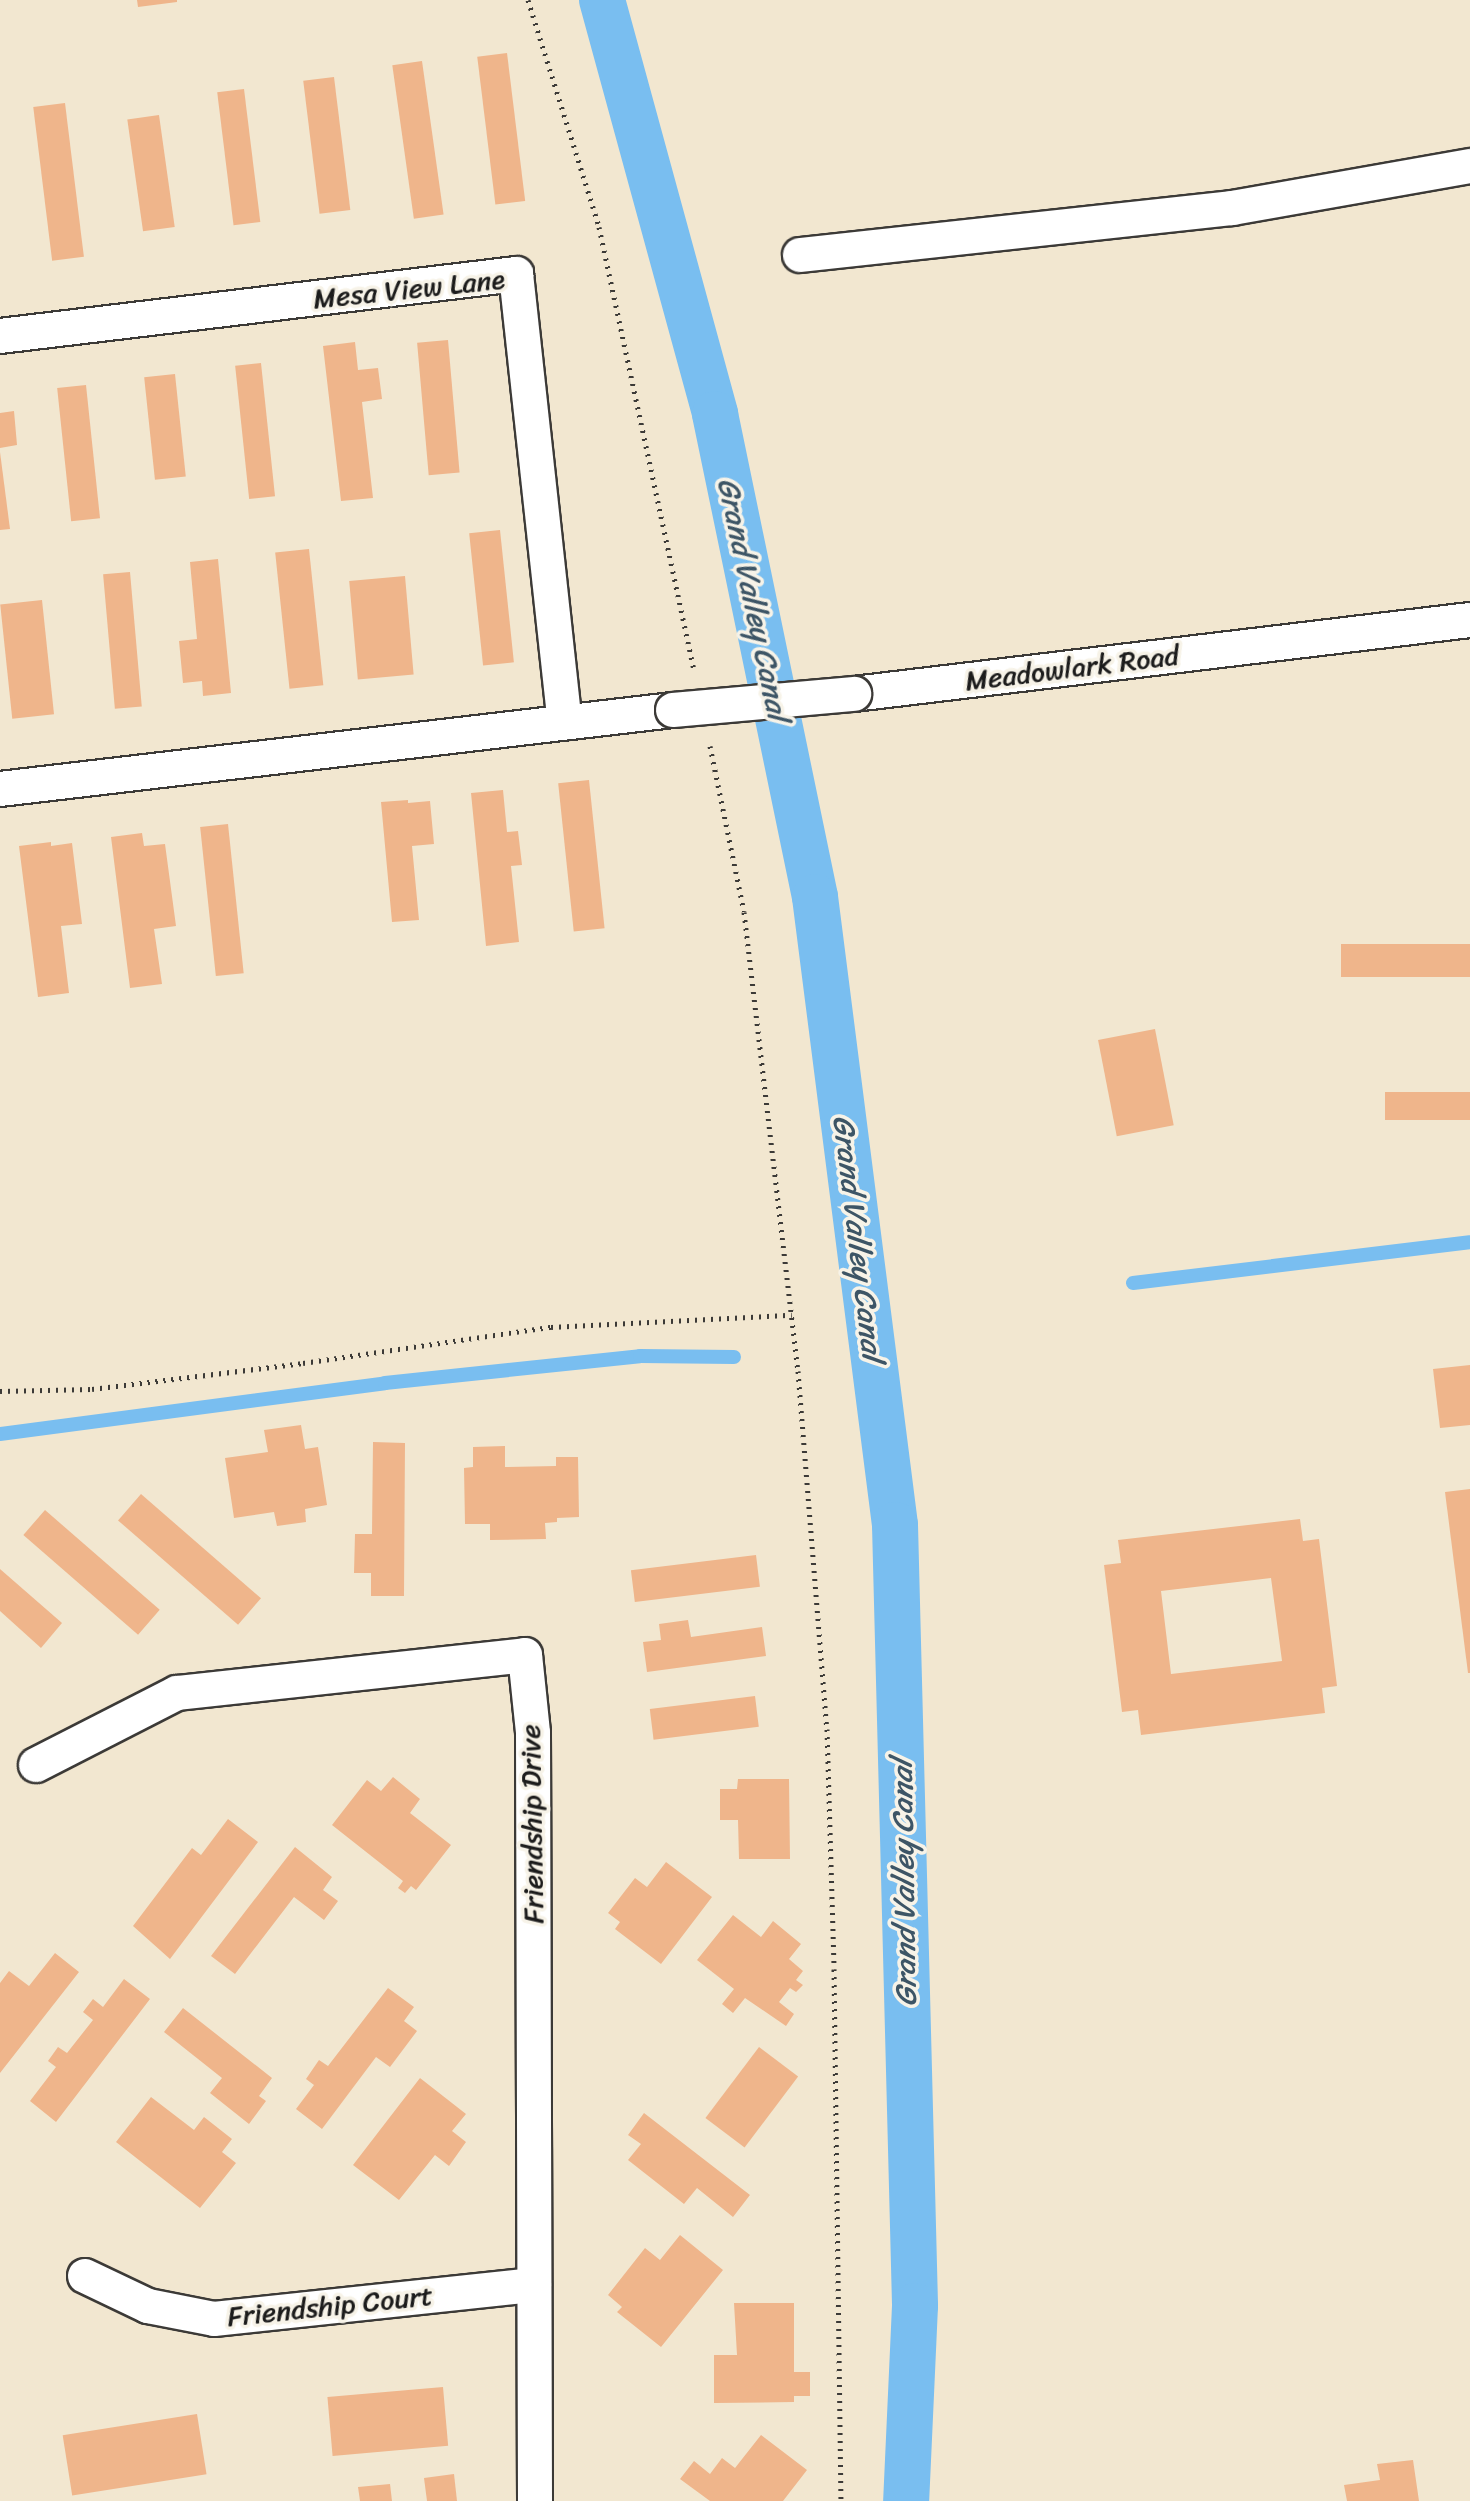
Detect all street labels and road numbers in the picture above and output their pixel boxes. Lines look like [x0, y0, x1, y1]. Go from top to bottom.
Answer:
street label: Mesa View Lane [311, 262, 507, 316]
street label: Meadowlark Road [963, 638, 1181, 698]
street label: Friendship Drive [513, 1724, 551, 1924]
street label: Friendship Court [226, 2279, 434, 2333]

